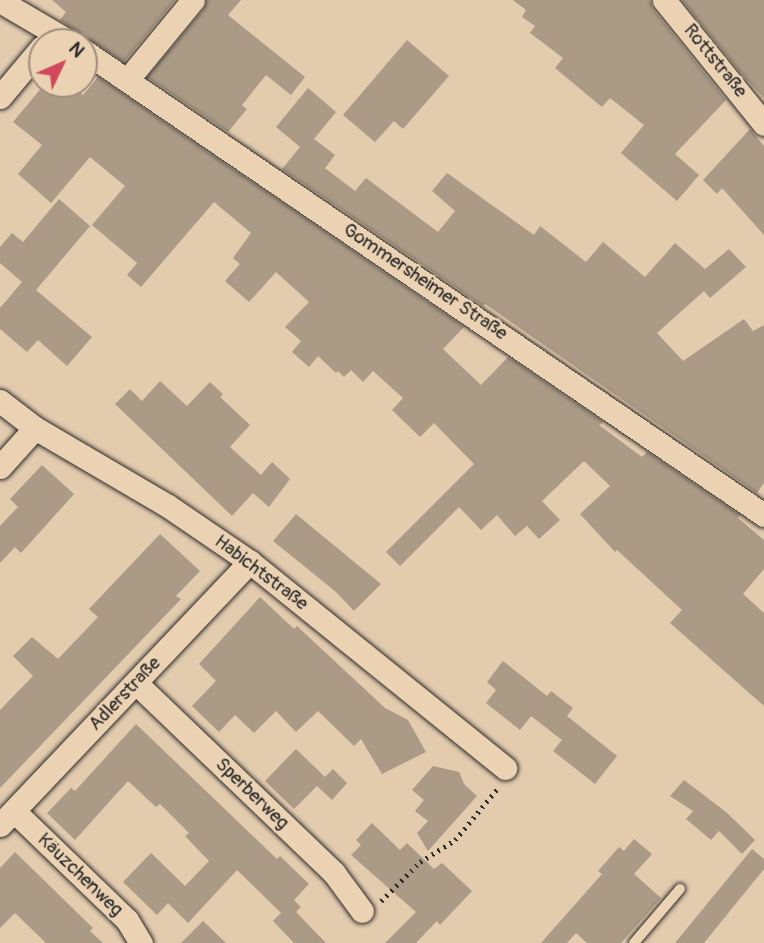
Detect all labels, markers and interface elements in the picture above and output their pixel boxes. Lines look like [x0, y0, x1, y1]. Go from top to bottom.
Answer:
street label: Rottstraße [678, 20, 752, 102]
north arrow [28, 28, 98, 98]
text: N [64, 37, 90, 63]
street label: Gommersheimer Straße [339, 219, 511, 345]
street label: Habichtstraße [210, 530, 312, 616]
street label: Adlerstraße [84, 652, 166, 736]
street label: Sperberweg [210, 753, 294, 835]
street label: Käuzchenweg [33, 829, 127, 921]

